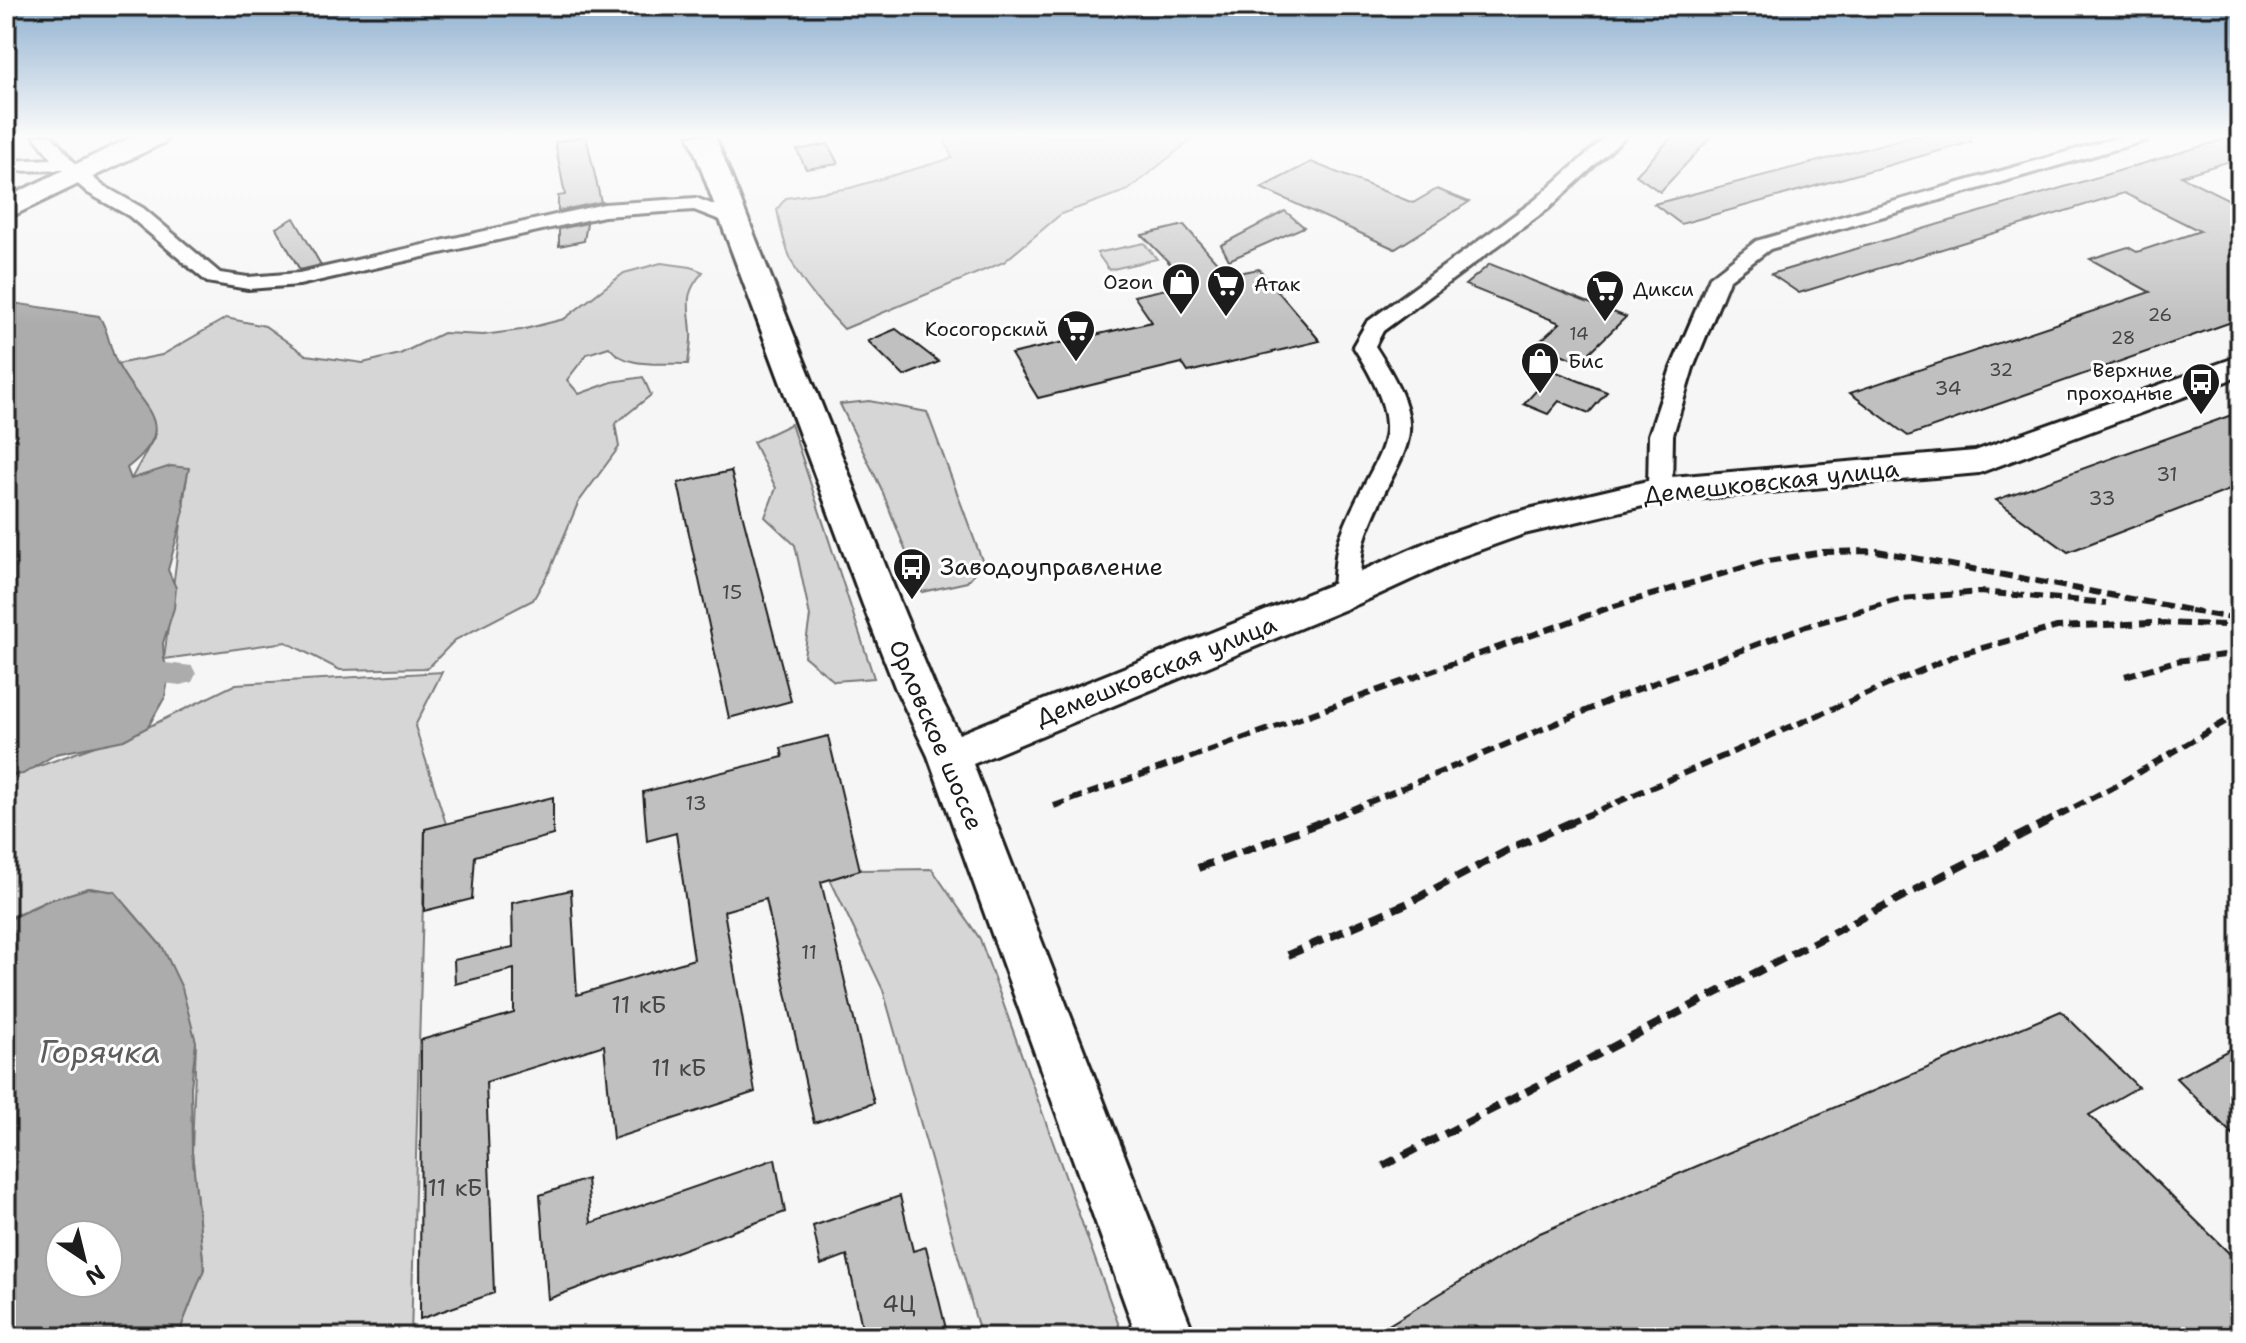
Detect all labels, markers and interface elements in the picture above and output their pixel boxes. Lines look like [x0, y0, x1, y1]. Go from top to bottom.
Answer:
shop icon: Ozon [1160, 261, 1202, 316]
supermarket icon: Атак [1205, 263, 1247, 318]
supermarket icon: Дикси [1584, 268, 1626, 323]
place label: Ozon [1103, 269, 1153, 295]
place label: Атак [1254, 271, 1301, 297]
place label: Дикси [1633, 276, 1694, 302]
house number: 26 [2148, 303, 2172, 327]
supermarket icon: Косогорский [1055, 308, 1097, 363]
place label: Косогорский [925, 316, 1048, 342]
house number: 14 [1569, 322, 1589, 346]
house number: 28 [2111, 326, 2135, 350]
shop icon: Бис [1519, 340, 1561, 395]
place label: Бис [1568, 348, 1604, 374]
place label: Верхние проходные [2066, 357, 2173, 406]
house number: 32 [1989, 358, 2013, 382]
bus stop icon: Верхние проходные [2180, 361, 2222, 416]
house number: 34 [1934, 375, 1962, 401]
street label: Демешковская улица [1642, 453, 1900, 511]
house number: 31 [2156, 461, 2178, 487]
house number: 33 [2089, 485, 2115, 511]
bus stop icon: Заводоуправление [891, 546, 933, 601]
place label: Заводоуправление [940, 551, 1163, 583]
house number: 15 [722, 579, 742, 605]
street label: Демешковская улица [1031, 608, 1281, 734]
street label: Орловское шоссе [881, 635, 991, 835]
house number: 13 [685, 790, 707, 816]
house number: 11 [801, 939, 817, 965]
house number: 11 кБ [611, 989, 667, 1021]
water label: Горячка [39, 1030, 161, 1073]
house number: 11 кБ [651, 1052, 707, 1084]
house number: 11 кБ [427, 1172, 483, 1204]
north arrow [44, 1219, 124, 1299]
text: N [80, 1258, 111, 1292]
house number: 4Ц [882, 1288, 916, 1320]

